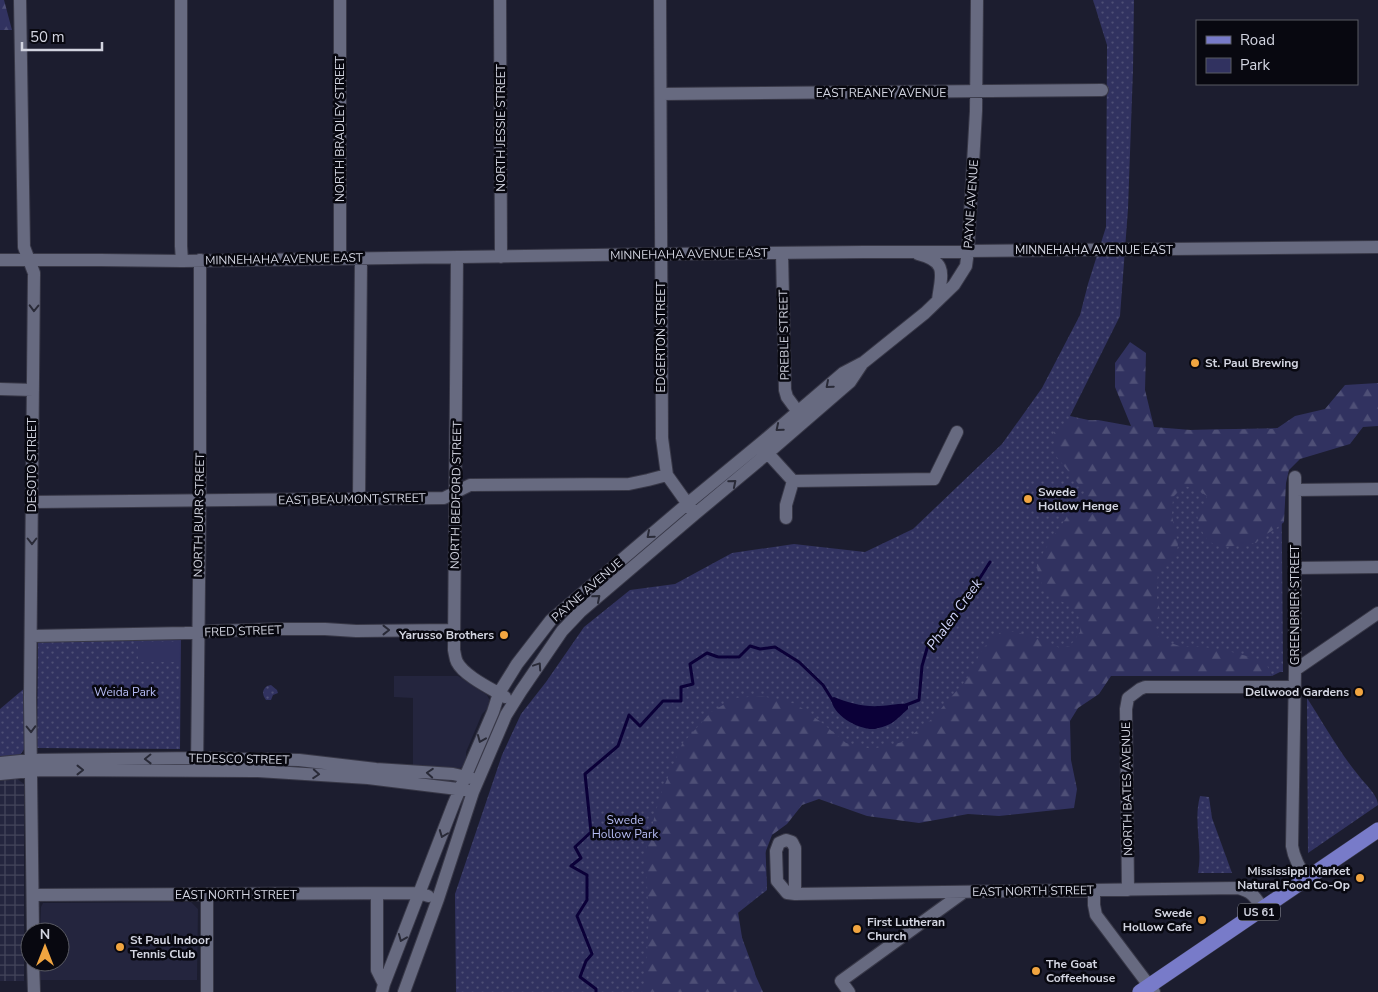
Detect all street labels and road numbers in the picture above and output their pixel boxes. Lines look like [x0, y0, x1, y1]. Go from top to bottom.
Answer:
street label: NORTH BRADLEY STREET [332, 55, 348, 202]
street label: NORTH JESSIE STREET [493, 63, 509, 192]
street label: EAST REANEY AVENUE [816, 85, 946, 101]
street label: PAYNE AVENUE [960, 159, 982, 249]
street label: MINNEHAHA AVENUE EAST [1015, 242, 1174, 258]
street label: MINNEHAHA AVENUE EAST [610, 245, 769, 263]
street label: MINNEHAHA AVENUE EAST [205, 250, 364, 268]
street label: EDGERTON STREET [653, 281, 669, 392]
street label: PREBLE STREET [775, 289, 793, 381]
street label: DESOTO STREET [24, 417, 40, 512]
street label: NORTH BEDFORD STREET [447, 420, 465, 569]
street label: NORTH BURR STREET [190, 452, 208, 578]
street label: EAST BEAUMONT STREET [278, 490, 427, 508]
street label: GREENBRIER STREET [1287, 544, 1303, 665]
street label: PAYNE AVENUE [548, 555, 626, 625]
street label: FRED STREET [204, 622, 283, 640]
street label: NORTH BATES AVENUE [1118, 722, 1136, 856]
street label: TEDESCO STREET [188, 750, 290, 768]
street label: EAST NORTH STREET [972, 882, 1095, 900]
street label: EAST NORTH STREET [175, 887, 298, 903]
road number: US 61 [1238, 904, 1280, 920]

